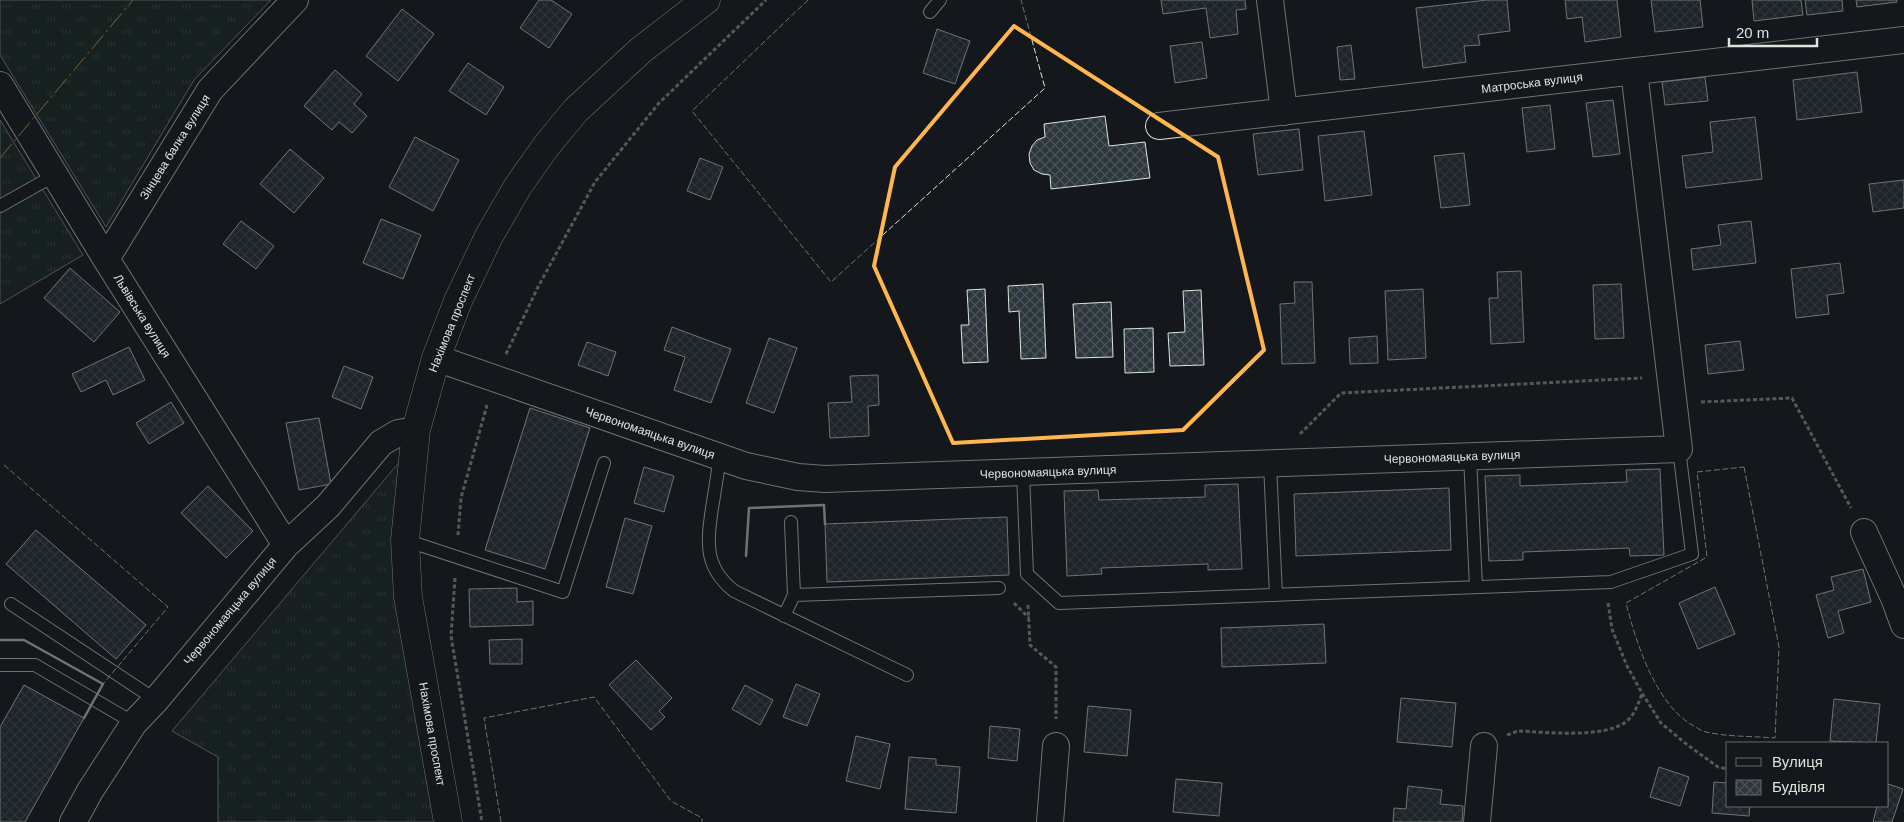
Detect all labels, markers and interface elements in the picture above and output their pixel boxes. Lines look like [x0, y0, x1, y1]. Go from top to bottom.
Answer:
scale bar [1729, 15, 1816, 47]
text: 20 m [1736, 24, 1769, 41]
street label: Матроська вулиця [1480, 70, 1584, 96]
street label: Зінцева балка вулиця [137, 92, 213, 202]
street label: Нахімова проспект [426, 271, 478, 374]
street label: Львівська вулиця [111, 272, 173, 360]
street label: Червономаяцька вулиця [583, 404, 717, 462]
street label: Червономаяцька вулиця [1384, 448, 1520, 466]
street label: Червономаяцька вулиця [980, 463, 1116, 481]
street label: Червономаяцька вулиця [181, 554, 279, 668]
street label: Нахімова проспект [416, 681, 448, 787]
legend [1726, 742, 1889, 807]
text: Вулиця [1772, 753, 1823, 770]
text: Будівля [1772, 778, 1825, 795]

